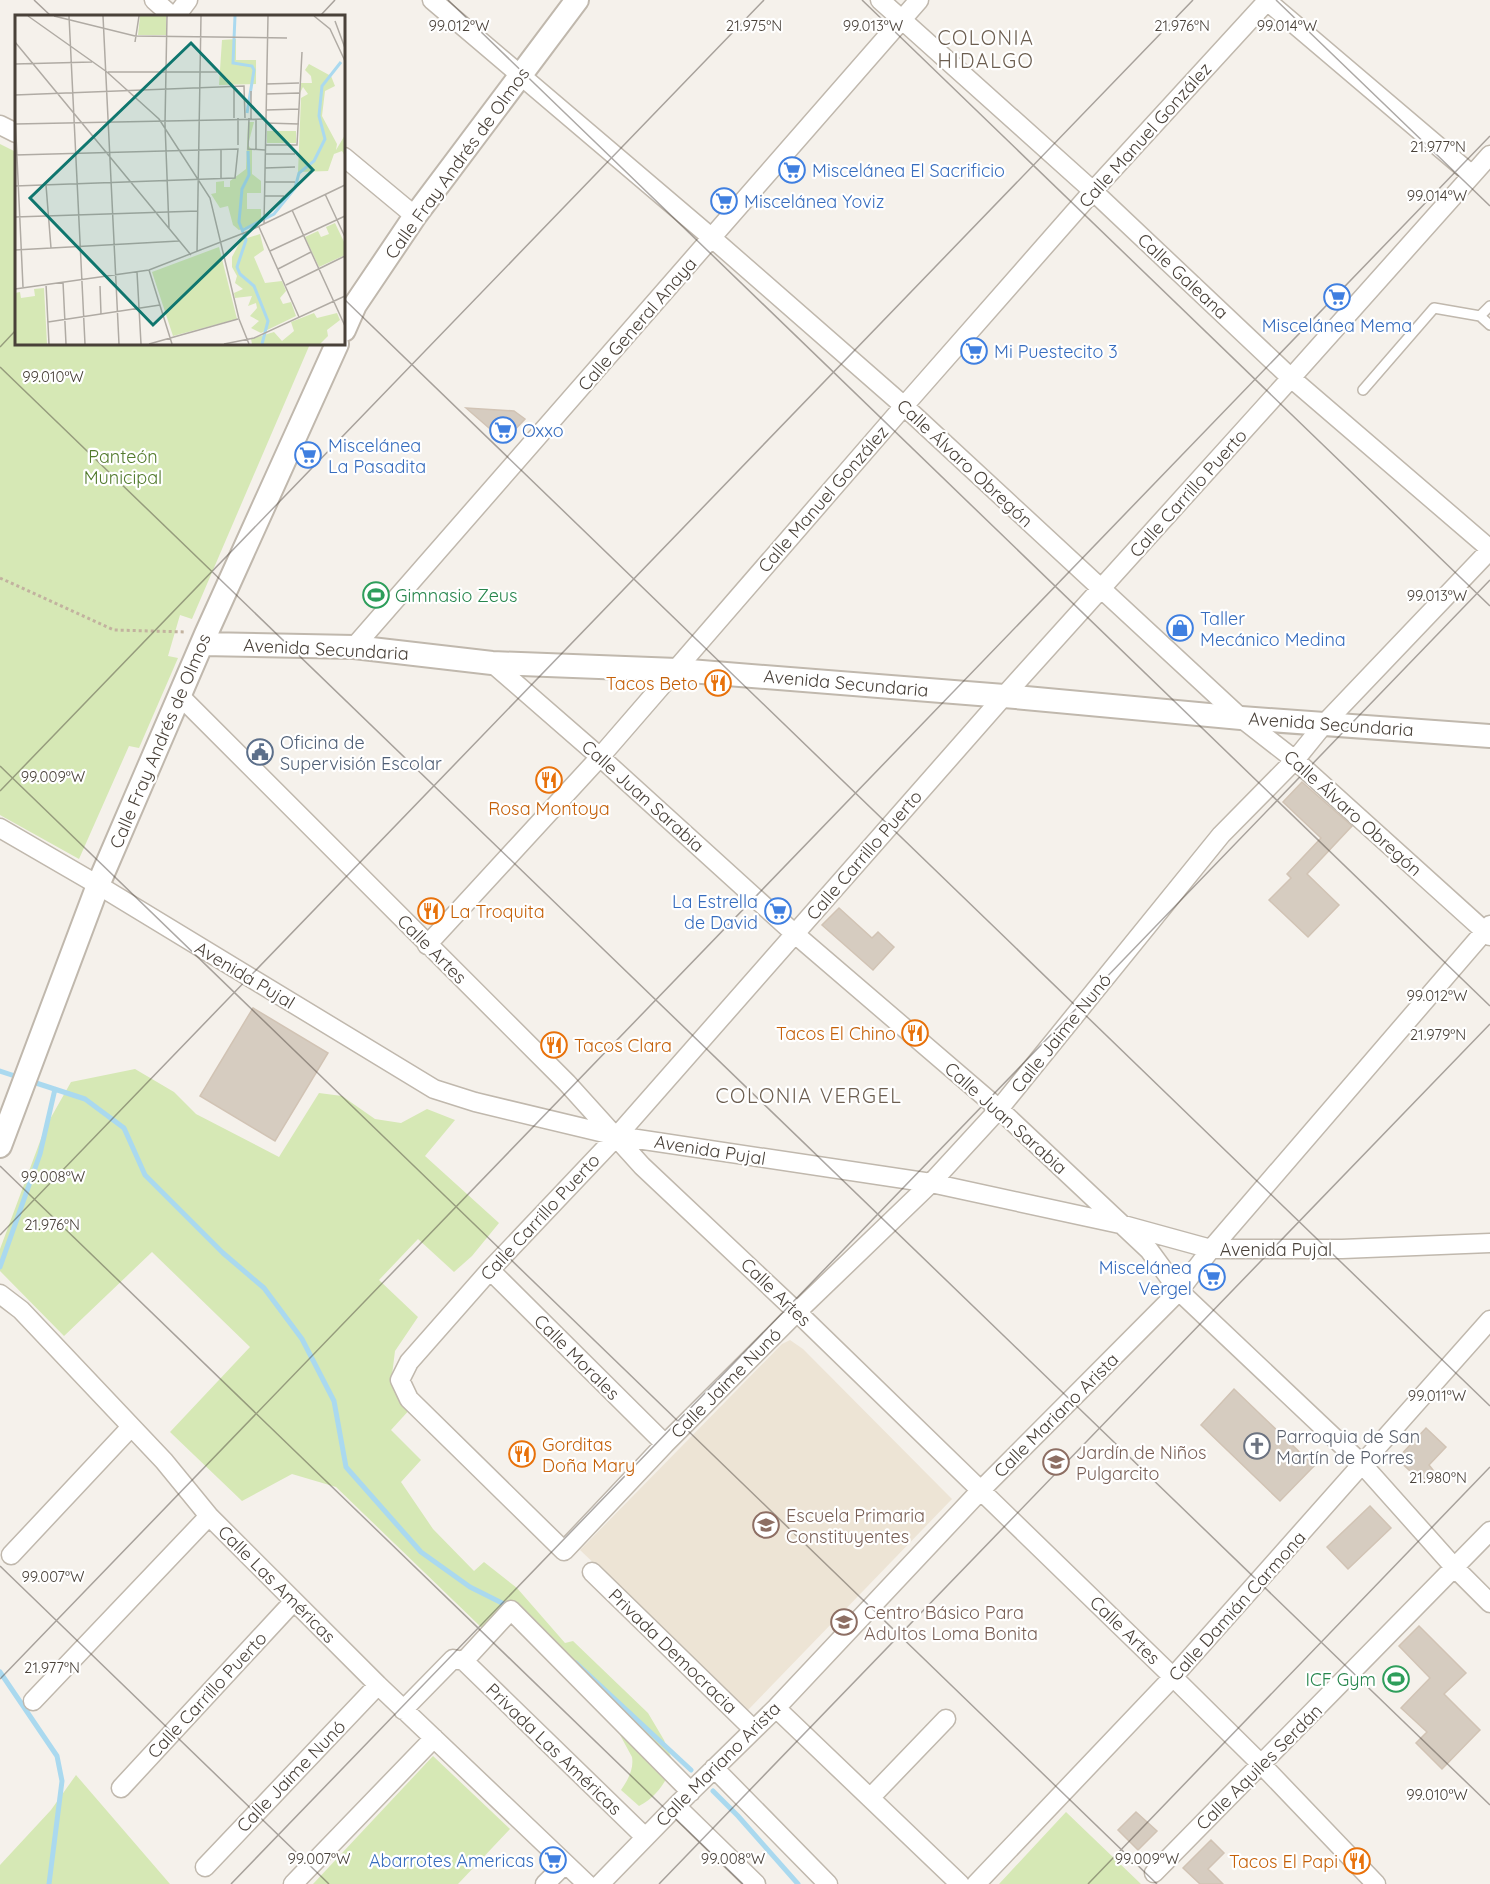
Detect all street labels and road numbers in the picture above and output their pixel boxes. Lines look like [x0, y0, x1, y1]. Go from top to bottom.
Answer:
street label: Calle Manuel González [1074, 58, 1216, 212]
street label: Calle Fray Andrés de Olmos [380, 63, 534, 263]
street label: Calle Galeana [1133, 228, 1233, 324]
street label: Calle General Anaya [573, 252, 701, 396]
street label: Calle Álvaro Obregón [892, 394, 1038, 532]
street label: Calle Manuel González [753, 421, 893, 577]
street label: Calle Carrillo Puerto [1124, 424, 1252, 562]
street label: Calle Fray Andrés de Olmos [104, 630, 216, 852]
street label: Avenida Secundaria [243, 633, 409, 665]
street label: Avenida Secundaria [763, 664, 929, 702]
street label: Avenida Secundaria [1248, 707, 1414, 741]
street label: Calle Juan Sarabia [577, 735, 709, 857]
street label: Calle Álvaro Obregón [1279, 745, 1427, 881]
street label: Calle Carrillo Puerto [801, 785, 927, 925]
street label: Calle Artes [392, 909, 472, 989]
street label: Avenida Pujal [191, 936, 299, 1014]
street label: Calle Jaime Nunó [1006, 969, 1116, 1097]
street label: Calle Juan Sarabia [940, 1057, 1072, 1179]
street label: Avenida Pujal [653, 1130, 767, 1170]
street label: Calle Carrillo Puerto [475, 1149, 605, 1285]
street label: Avenida Pujal [1220, 1238, 1332, 1261]
street label: Calle Artes [736, 1253, 816, 1331]
street label: Calle Morales [529, 1309, 625, 1405]
street label: Calle Jaime Nunó [666, 1323, 786, 1443]
street label: Calle Mariano Arista [989, 1348, 1123, 1482]
street label: Calle Las Américas [213, 1520, 341, 1648]
street label: Calle Damián Carmona [1163, 1526, 1311, 1686]
street label: Privada Democracia [604, 1584, 742, 1718]
street label: Calle Artes [1085, 1591, 1165, 1669]
street label: Calle Carrillo Puerto [142, 1627, 272, 1763]
street label: Privada Las Américas [481, 1678, 627, 1820]
street label: Calle Mariano Arista [651, 1697, 785, 1831]
street label: Calle Aquiles Serdán [1191, 1699, 1327, 1835]
street label: Calle Jaime Nunó [232, 1715, 350, 1837]

